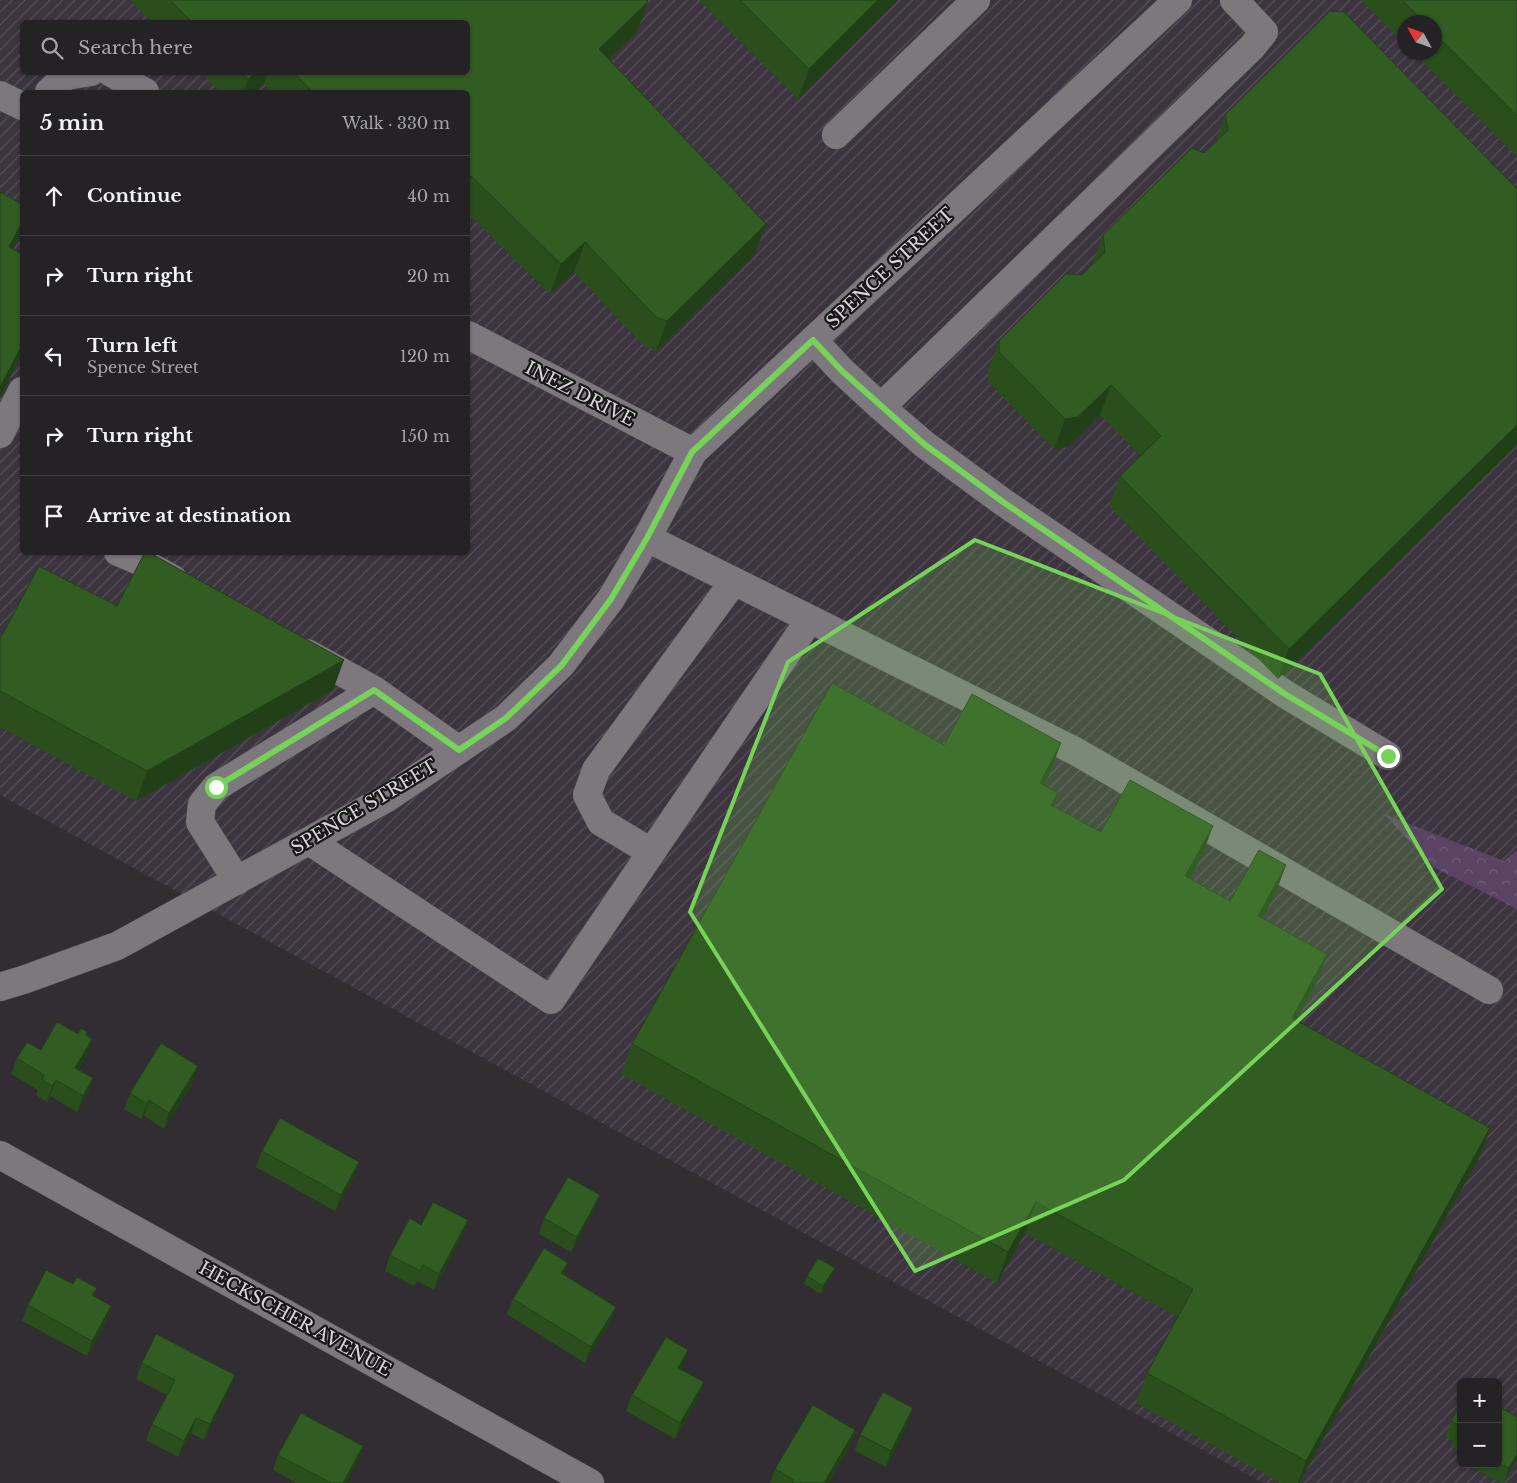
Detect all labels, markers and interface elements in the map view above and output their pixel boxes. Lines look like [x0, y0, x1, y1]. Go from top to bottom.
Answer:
north arrow [1397, 15, 1442, 60]
search box [20, 20, 470, 75]
icon: search [38, 34, 66, 62]
text: Search here [78, 36, 193, 59]
text: 5 min [40, 110, 104, 136]
text: Walk · 330 m [342, 113, 450, 133]
icon: ahead [40, 182, 68, 210]
text: Continue [87, 184, 182, 207]
text: 40 m [407, 186, 450, 206]
street label: SPENCE STREET [822, 203, 959, 333]
icon: right [40, 262, 68, 290]
text: Turn right [87, 264, 193, 287]
text: 20 m [407, 266, 450, 286]
text: Turn left [87, 334, 178, 357]
icon: left [40, 342, 68, 370]
text: 120 m [400, 346, 450, 366]
text: Spence Street [87, 357, 199, 377]
street label: INEZ DRIVE [521, 357, 639, 431]
icon: right [40, 422, 68, 450]
text: Turn right [87, 424, 193, 447]
text: 150 m [401, 426, 450, 446]
icon: arrive [40, 502, 68, 530]
text: Arrive at destination [87, 504, 291, 527]
route end [1377, 745, 1400, 768]
street label: SPENCE STREET [287, 754, 441, 859]
route start [205, 776, 228, 799]
street label: HECKSCHER AVENUE [195, 1257, 395, 1381]
map controls [1457, 1378, 1502, 1468]
button: + [1457, 1378, 1502, 1423]
button: − [1457, 1423, 1502, 1468]

